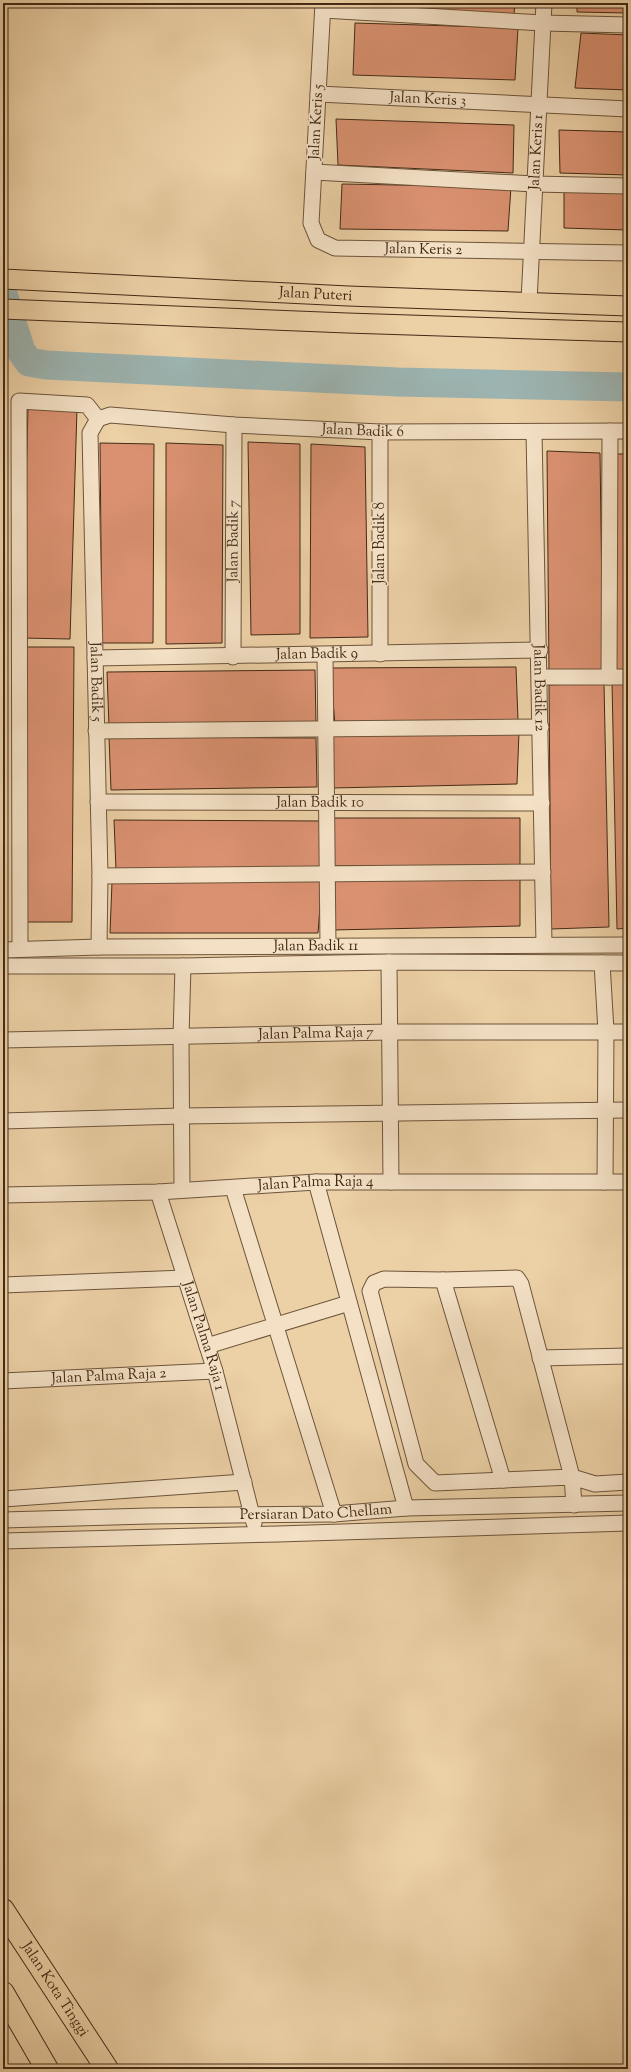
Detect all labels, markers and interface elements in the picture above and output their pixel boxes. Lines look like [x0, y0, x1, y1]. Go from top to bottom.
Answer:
street label: Jalan Keris 5 [304, 84, 329, 161]
street label: Jalan Keris 3 [388, 87, 467, 112]
street label: Jalan Keris 1 [524, 114, 549, 192]
street label: Jalan Keris 2 [383, 238, 463, 261]
street label: Jalan Puteri [277, 282, 353, 307]
street label: Jalan Badik 6 [320, 419, 404, 443]
street label: Jalan Badik 7 [223, 499, 244, 583]
street label: Jalan Badik 8 [370, 502, 391, 585]
street label: Jalan Badik 5 [84, 641, 107, 722]
street label: Jalan Badik 9 [275, 643, 358, 665]
street label: Jalan Badik 12 [528, 643, 550, 732]
street label: Jalan Badik 10 [275, 792, 364, 813]
street label: Jalan Badik 11 [272, 936, 358, 957]
street label: Jalan Palma Raja 7 [257, 1022, 374, 1045]
street label: Jalan Palma Raja 4 [256, 1172, 374, 1196]
street label: Jalan Palma Raja 1 [176, 1278, 230, 1393]
street label: Jalan Palma Raja 2 [50, 1363, 167, 1389]
street label: Persiaran Dato Chellam [240, 1499, 394, 1526]
street label: Jalan Kota Tinggi [16, 1937, 94, 2041]

